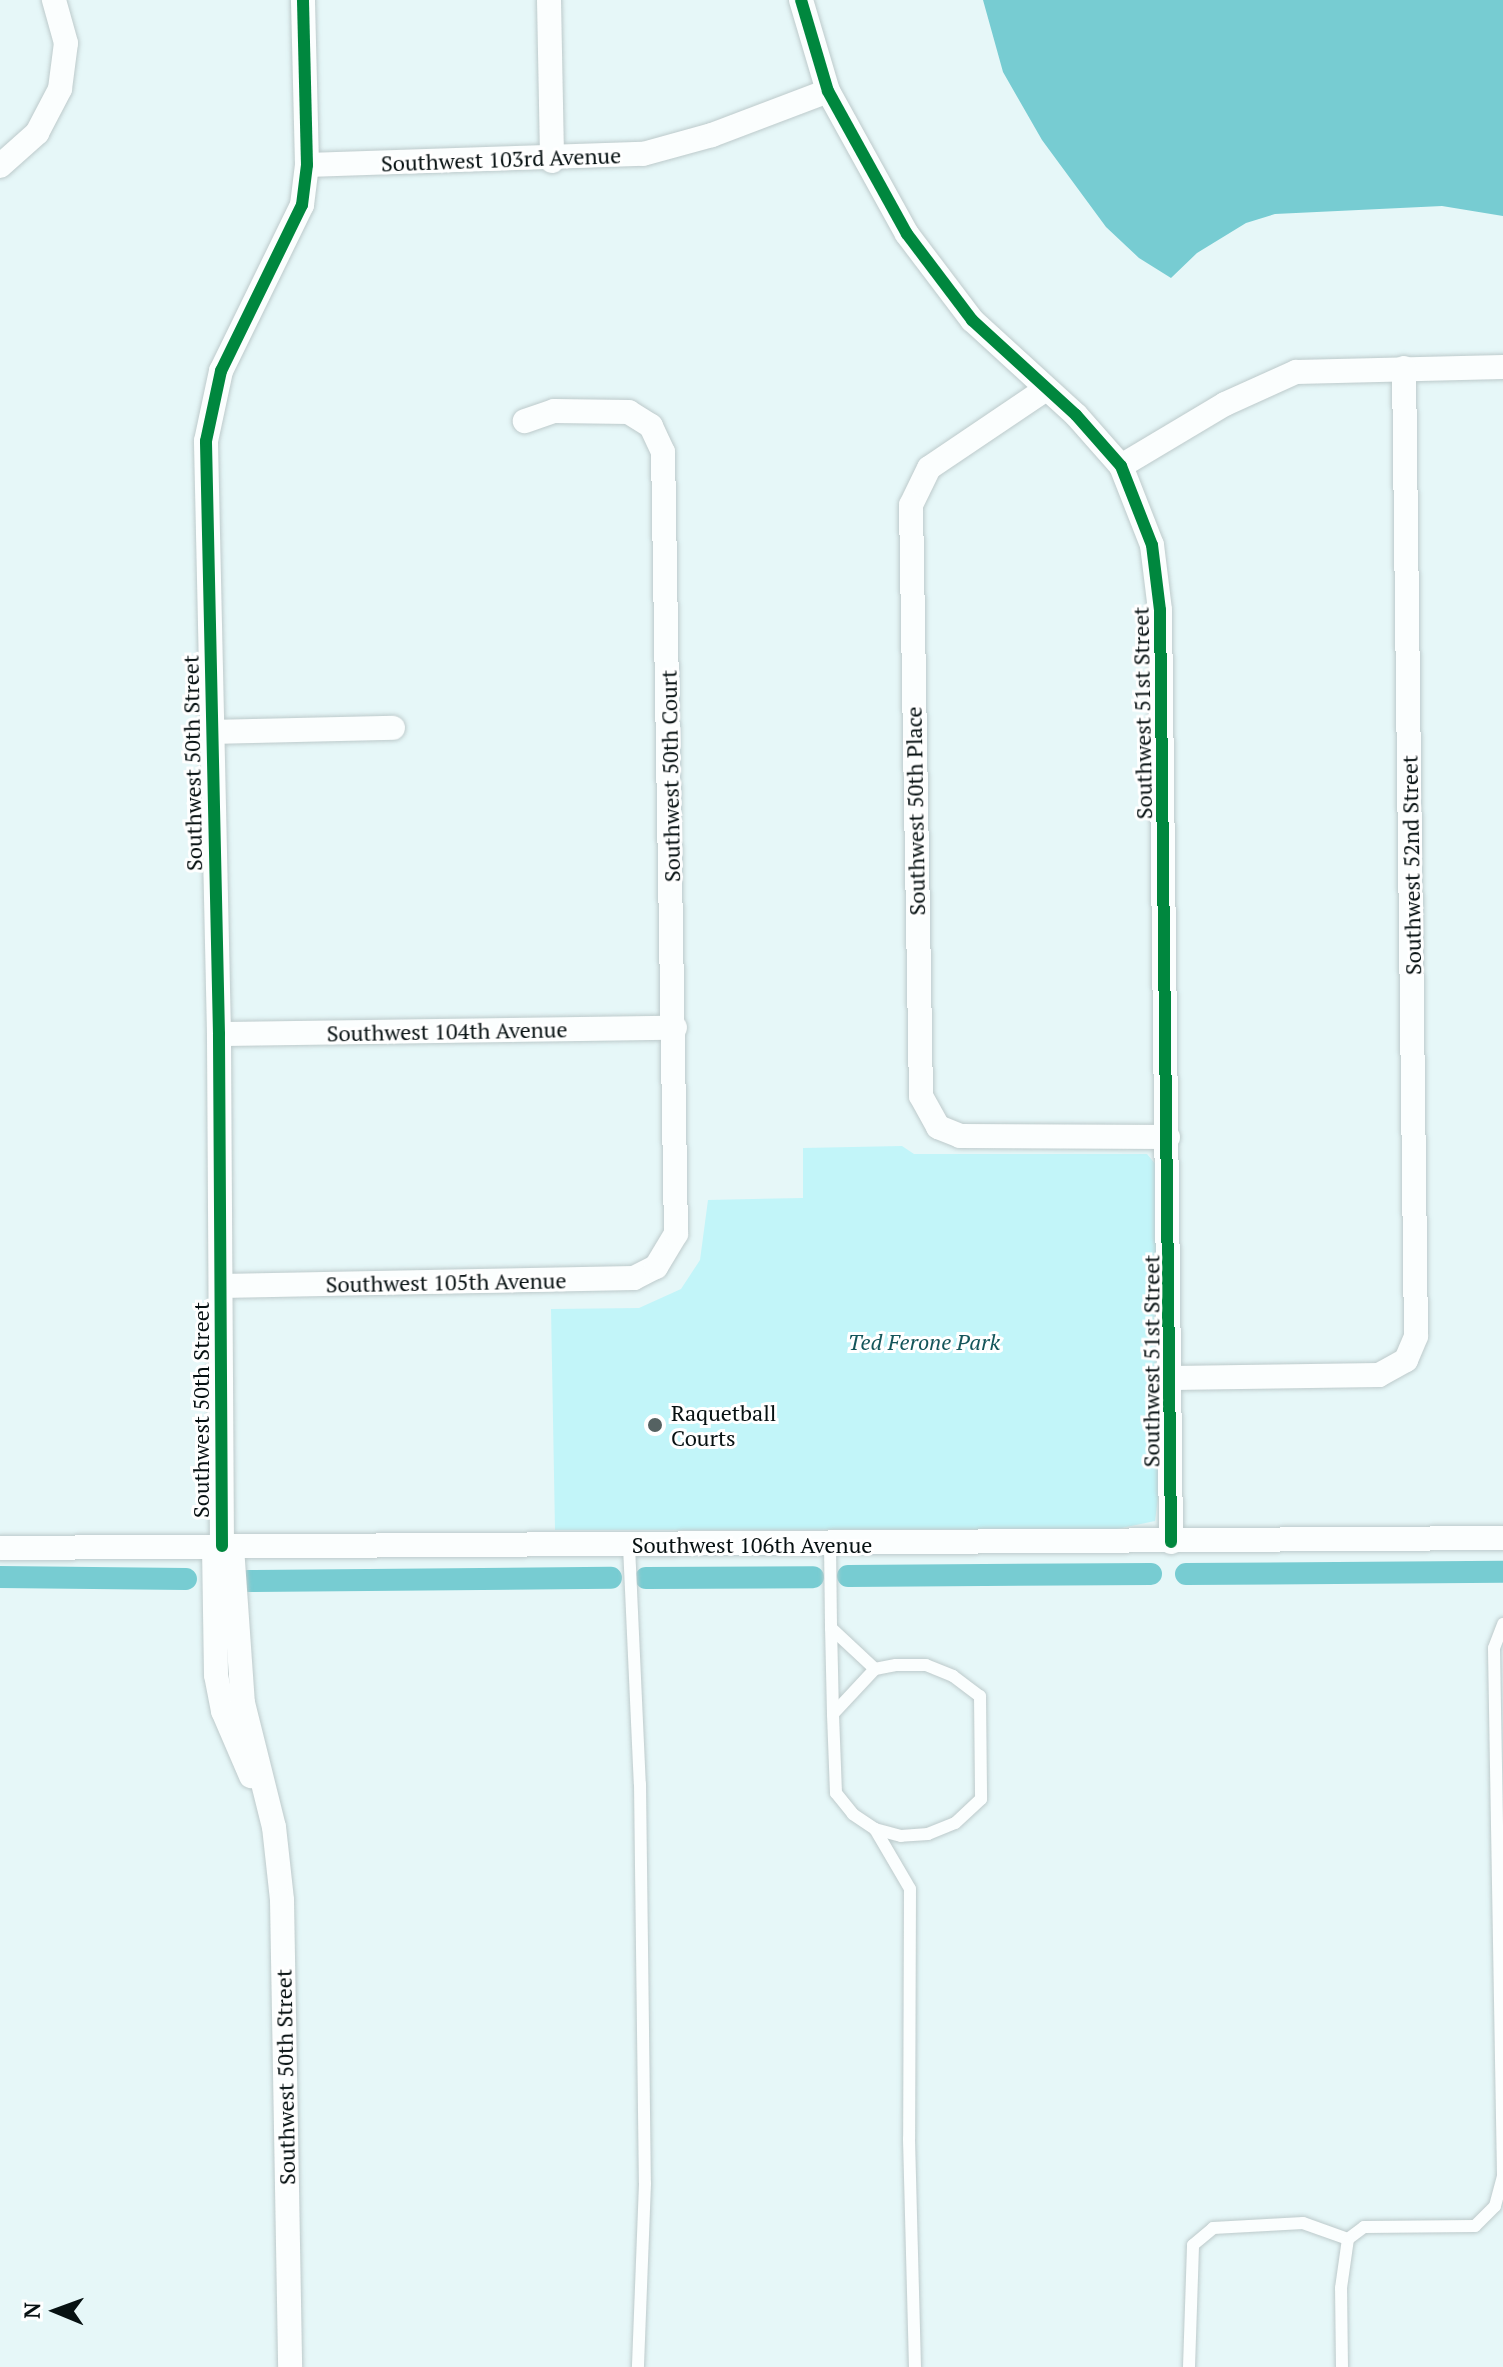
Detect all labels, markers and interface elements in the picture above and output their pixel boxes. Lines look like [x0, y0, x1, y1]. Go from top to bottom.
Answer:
street label: Southwest 103rd Avenue [380, 142, 622, 176]
street label: Southwest 51st Street [1127, 606, 1157, 820]
street label: Southwest 50th Street [177, 655, 207, 871]
street label: Southwest 50th Court [655, 670, 685, 882]
street label: Southwest 50th Place [900, 706, 930, 916]
street label: Southwest 52nd Street [1396, 755, 1426, 975]
street label: Southwest 104th Avenue [326, 1016, 568, 1046]
street label: Southwest 51st Street [1138, 1255, 1164, 1467]
street label: Southwest 105th Avenue [325, 1267, 567, 1297]
street label: Southwest 50th Street [188, 1302, 214, 1518]
park label: Ted Ferone Park [848, 1329, 1000, 1355]
place label: Raquetball Courts [671, 1399, 776, 1450]
marker: Raquetball Courts [646, 1416, 664, 1434]
street label: Southwest 106th Avenue [631, 1532, 873, 1558]
street label: Southwest 50th Street [270, 1969, 300, 2185]
north arrow [16, 2271, 96, 2351]
text: N [17, 2302, 46, 2319]

